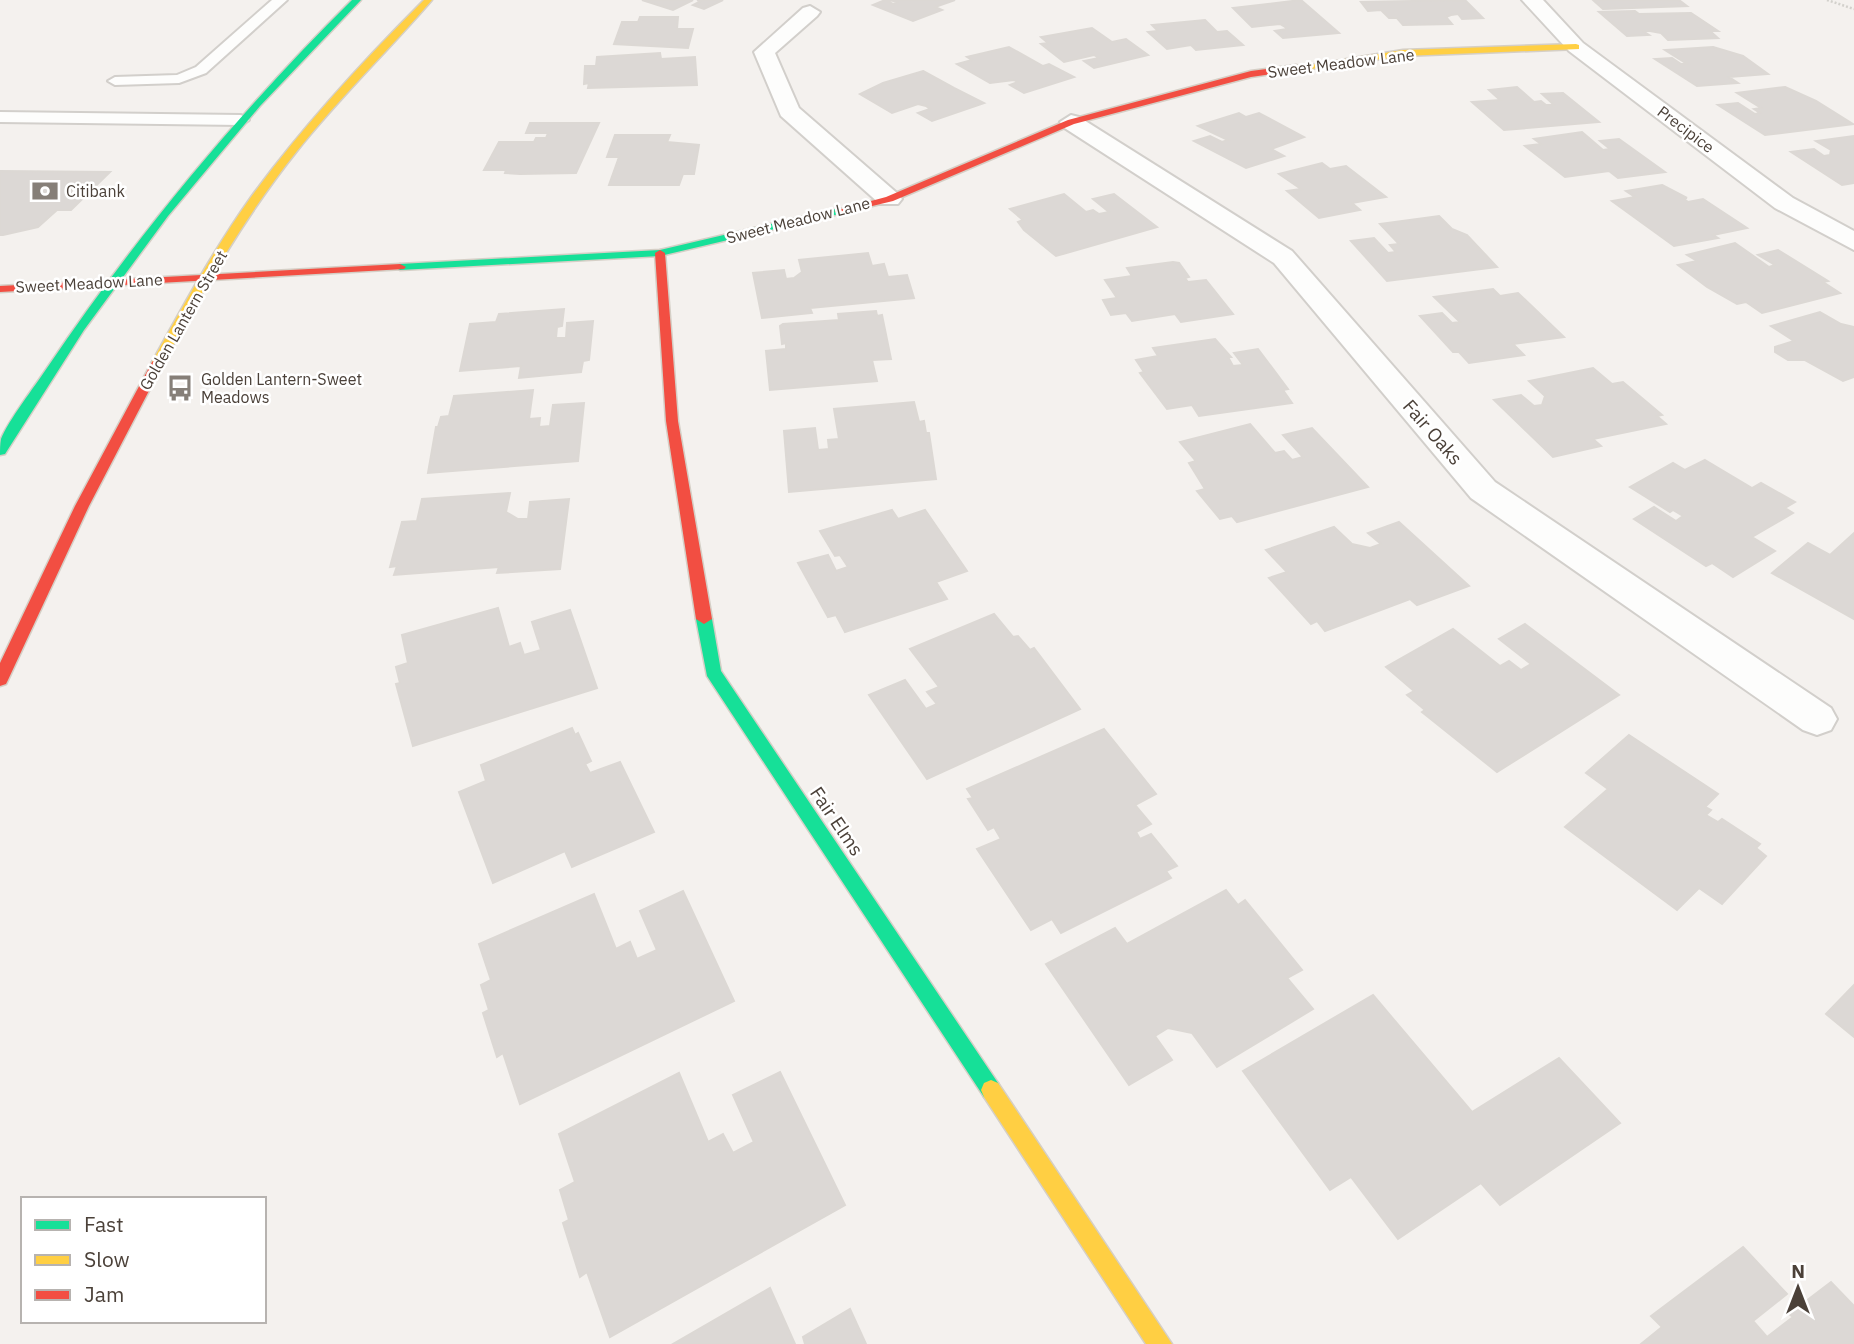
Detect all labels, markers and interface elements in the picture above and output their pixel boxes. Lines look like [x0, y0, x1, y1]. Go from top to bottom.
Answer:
street label: Sweet Meadow Lane [1267, 44, 1416, 82]
street label: Precipice [1654, 101, 1719, 157]
bank icon: Citibank [30, 176, 60, 206]
place label: Citibank [66, 181, 125, 201]
street label: Sweet Meadow Lane [724, 192, 872, 248]
street label: Golden Lantern Street [135, 247, 231, 393]
street label: Sweet Meadow Lane [15, 269, 163, 297]
place label: Golden Lantern-Sweet Meadows [201, 369, 362, 407]
bus stop icon: Golden Lantern-Sweet Meadows [165, 373, 195, 403]
street label: Fair Oaks [1398, 394, 1468, 470]
street label: Fair Elms [805, 782, 869, 860]
legend [21, 1197, 266, 1323]
text: Fast [84, 1210, 124, 1238]
text: Slow [84, 1245, 130, 1273]
north arrow [1763, 1253, 1833, 1323]
text: N [1791, 1259, 1805, 1283]
text: Jam [84, 1280, 124, 1308]

